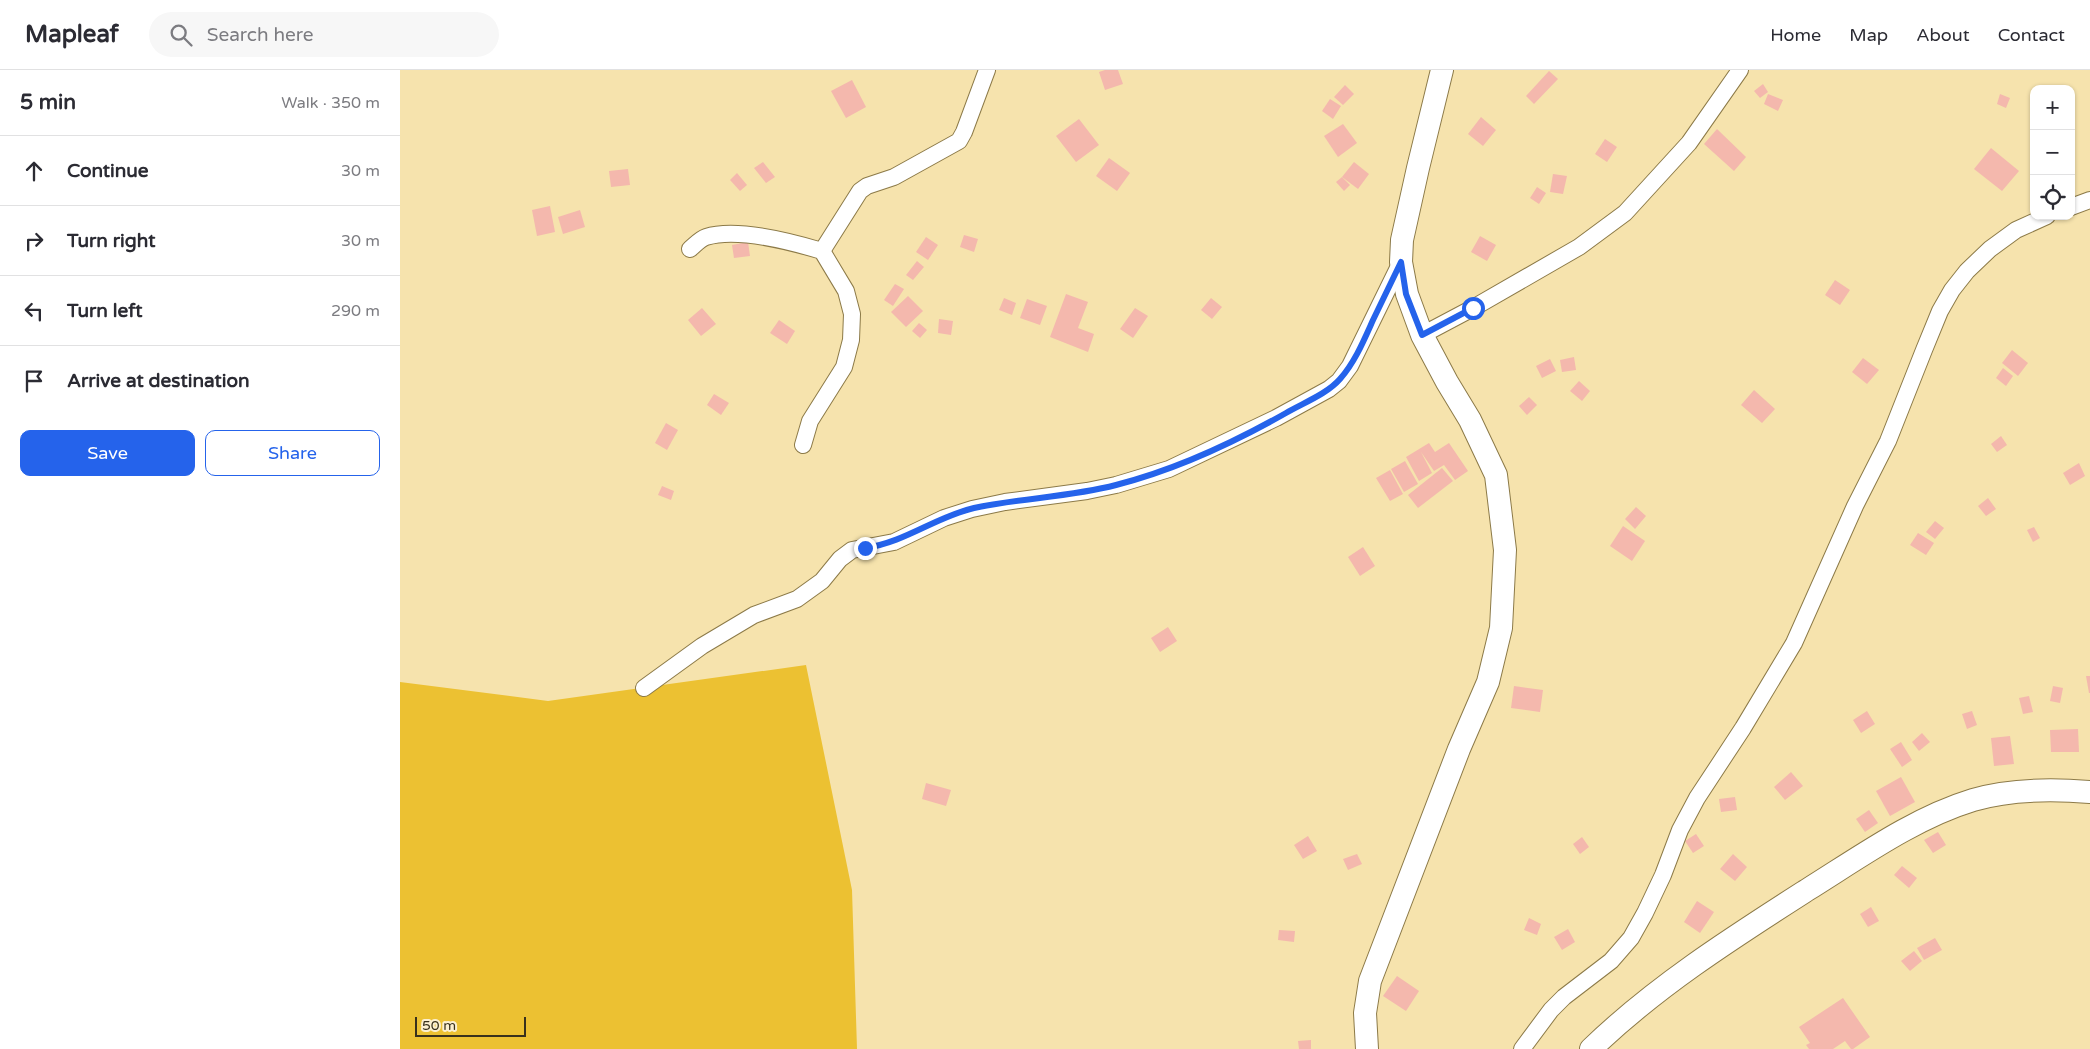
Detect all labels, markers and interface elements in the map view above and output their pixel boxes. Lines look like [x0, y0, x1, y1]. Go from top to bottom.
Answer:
search box [149, 12, 499, 57]
text: Mapleaf [25, 20, 119, 49]
icon: search [167, 21, 195, 49]
text: Search here [207, 24, 314, 46]
text: Home [1770, 24, 1821, 46]
text: Map [1849, 24, 1888, 46]
text: About [1916, 24, 1970, 46]
text: Contact [1998, 24, 2065, 46]
map controls [2030, 85, 2075, 220]
button: + [2030, 85, 2075, 130]
text: 5 min [20, 90, 76, 115]
text: Walk · 350 m [281, 93, 380, 113]
button: − [2030, 130, 2075, 175]
icon: ahead [20, 157, 48, 185]
text: Continue [67, 160, 149, 182]
text: 30 m [341, 161, 380, 181]
button: locate [2030, 175, 2075, 220]
icon: right [20, 227, 48, 255]
text: Turn right [67, 230, 155, 252]
text: 30 m [341, 231, 380, 251]
icon: left [20, 297, 48, 325]
route start [1462, 297, 1485, 320]
text: Turn left [67, 300, 143, 322]
text: 290 m [331, 301, 380, 321]
icon: arrive [20, 367, 48, 395]
text: Arrive at destination [67, 370, 250, 392]
button: Save [20, 430, 195, 476]
button: Share [205, 430, 380, 476]
route end [854, 537, 877, 560]
scale bar [415, 1014, 526, 1037]
text: 50 m [422, 1017, 456, 1034]

